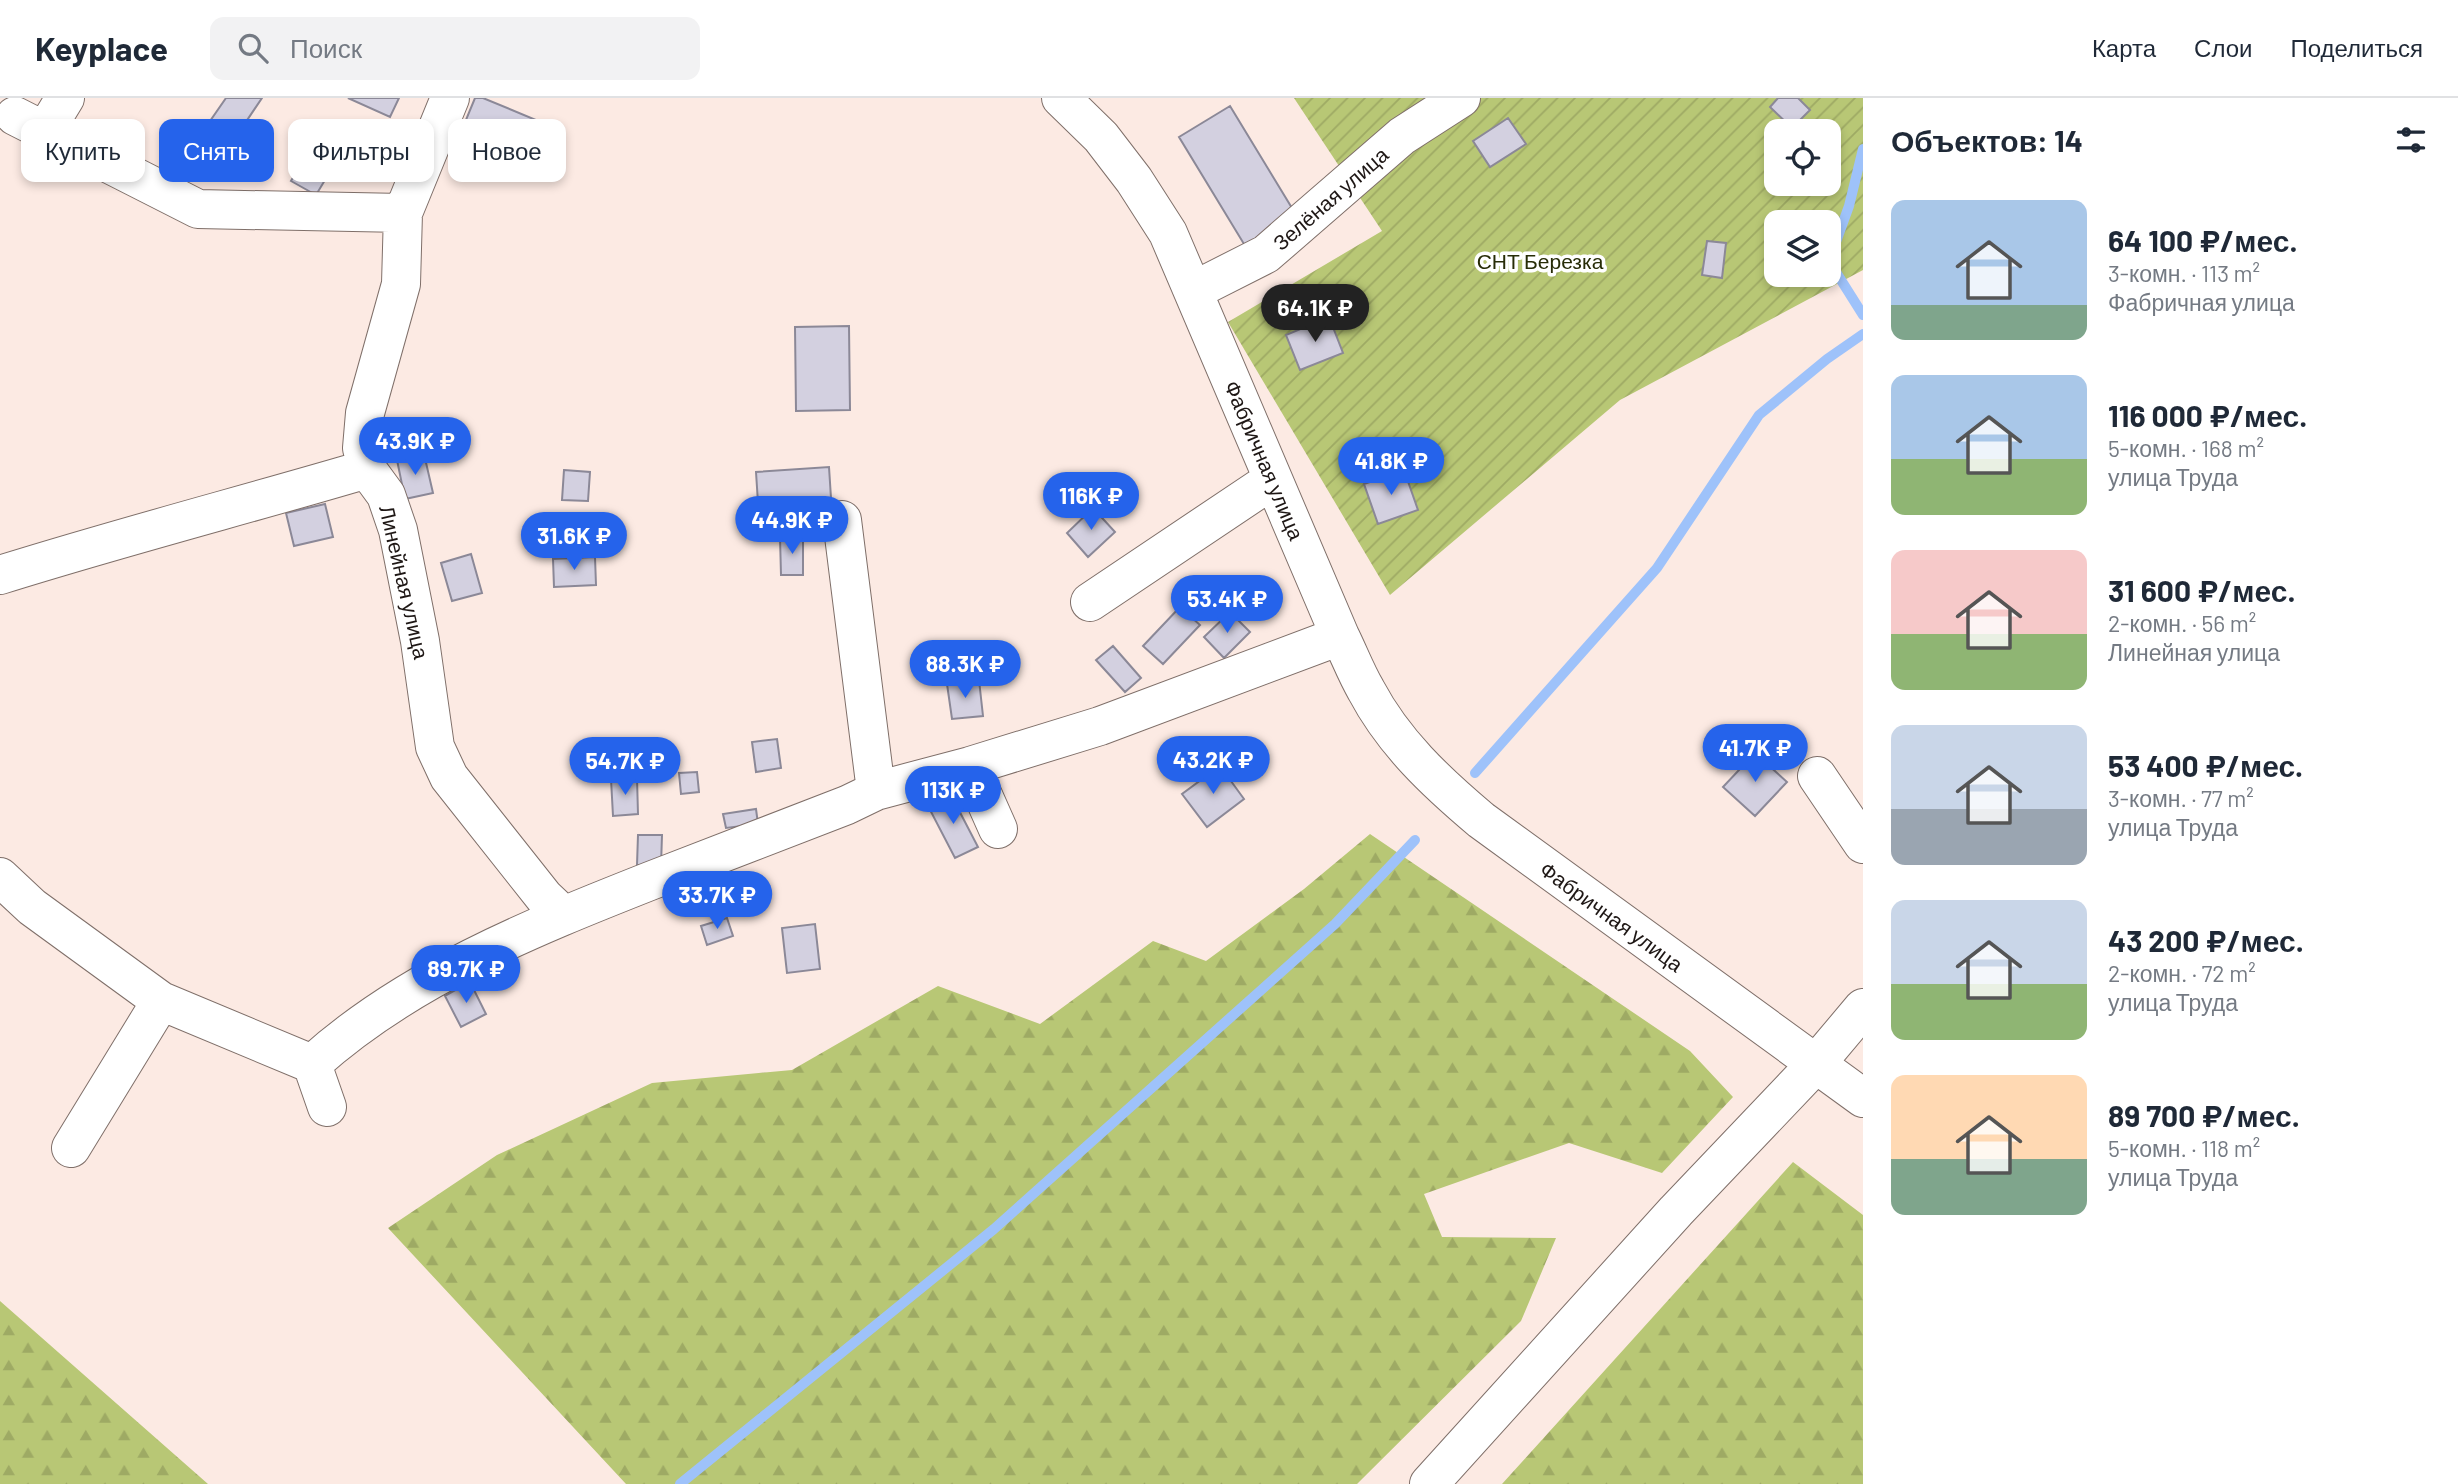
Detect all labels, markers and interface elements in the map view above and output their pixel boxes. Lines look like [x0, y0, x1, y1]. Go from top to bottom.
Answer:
search box [210, 17, 700, 80]
text: Keyplace [35, 28, 168, 68]
icon: search [234, 29, 272, 67]
text: Поиск [290, 32, 362, 63]
text: Карта [2092, 33, 2156, 62]
text: Слои [2194, 33, 2252, 62]
text: Поделиться [2290, 33, 2423, 62]
chip: Купить [21, 119, 145, 182]
chip: Снять [159, 119, 274, 182]
chip: Фильтры [288, 119, 434, 182]
chip: Новое [448, 119, 566, 182]
map controls [1764, 119, 1841, 287]
button: locate [1764, 119, 1841, 196]
icon: filters [2392, 121, 2430, 159]
text: Объектов: 14 [1891, 122, 2083, 158]
street label: Зелёная улица [1267, 141, 1393, 255]
button: layers [1764, 210, 1841, 287]
text: 64 100 ₽/мес. [2108, 222, 2298, 258]
icon: home [1947, 228, 2031, 312]
park label: СНТ Березка [1477, 248, 1604, 273]
text: 3-комн. · 113 m² [2108, 259, 2260, 287]
pin: 64.1K ₽ [1250, 285, 1380, 344]
text: Фабричная улица [2108, 288, 2295, 316]
text: 64.1K ₽ [1277, 293, 1353, 321]
street label: Фабричная улица [1220, 377, 1310, 544]
text: 116 000 ₽/мес. [2108, 397, 2307, 433]
icon: home [1947, 403, 2031, 487]
pin: 43.9K ₽ [350, 418, 480, 477]
text: 43.9K ₽ [375, 426, 455, 454]
text: 5-комн. · 168 m² [2108, 434, 2264, 462]
pin: 41.8K ₽ [1326, 438, 1456, 497]
text: 41.8K ₽ [1354, 446, 1428, 474]
text: улица Труда [2108, 463, 2238, 491]
pin: 116K ₽ [1034, 472, 1148, 532]
text: 116K ₽ [1059, 481, 1123, 509]
pin: 44.9K ₽ [727, 496, 857, 556]
street label: Линейная улица [375, 503, 435, 662]
text: 44.9K ₽ [751, 505, 833, 533]
pin: 31.6K ₽ [509, 512, 639, 572]
text: 31.6K ₽ [537, 521, 611, 549]
text: 31 600 ₽/мес. [2108, 572, 2296, 608]
pin: 53.4K ₽ [1162, 575, 1292, 635]
icon: home [1947, 578, 2031, 662]
text: 53.4K ₽ [1187, 584, 1267, 612]
text: 2-комн. · 56 m² [2108, 609, 2256, 637]
text: Линейная улица [2108, 638, 2280, 666]
pin: 88.3K ₽ [900, 640, 1030, 700]
text: 88.3K ₽ [926, 649, 1004, 677]
pin: 41.7K ₽ [1690, 724, 1820, 784]
text: 41.7K ₽ [1719, 733, 1791, 761]
pin: 43.2K ₽ [1148, 736, 1278, 796]
pin: 54.7K ₽ [560, 738, 690, 797]
text: 43.2K ₽ [1173, 745, 1253, 773]
text: 54.7K ₽ [585, 746, 665, 774]
text: 53 400 ₽/мес. [2108, 747, 2303, 783]
icon: home [1947, 753, 2031, 837]
pin: 113K ₽ [896, 766, 1010, 826]
text: 113K ₽ [921, 775, 985, 803]
text: 3-комн. · 77 m² [2108, 784, 2254, 812]
text: улица Труда [2108, 813, 2238, 841]
street label: Фабричная улица [1536, 856, 1689, 976]
pin: 33.7K ₽ [652, 872, 782, 931]
text: 33.7K ₽ [678, 880, 756, 908]
text: 43 200 ₽/мес. [2108, 922, 2304, 958]
icon: home [1947, 928, 2031, 1012]
pin: 89.7K ₽ [401, 946, 531, 1005]
text: 89.7K ₽ [427, 954, 505, 982]
text: 2-комн. · 72 m² [2108, 959, 2256, 987]
text: улица Труда [2108, 988, 2238, 1016]
text: 89 700 ₽/мес. [2108, 1097, 2300, 1133]
icon: home [1947, 1103, 2031, 1187]
text: 5-комн. · 118 m² [2108, 1134, 2260, 1162]
text: улица Труда [2108, 1163, 2238, 1191]

